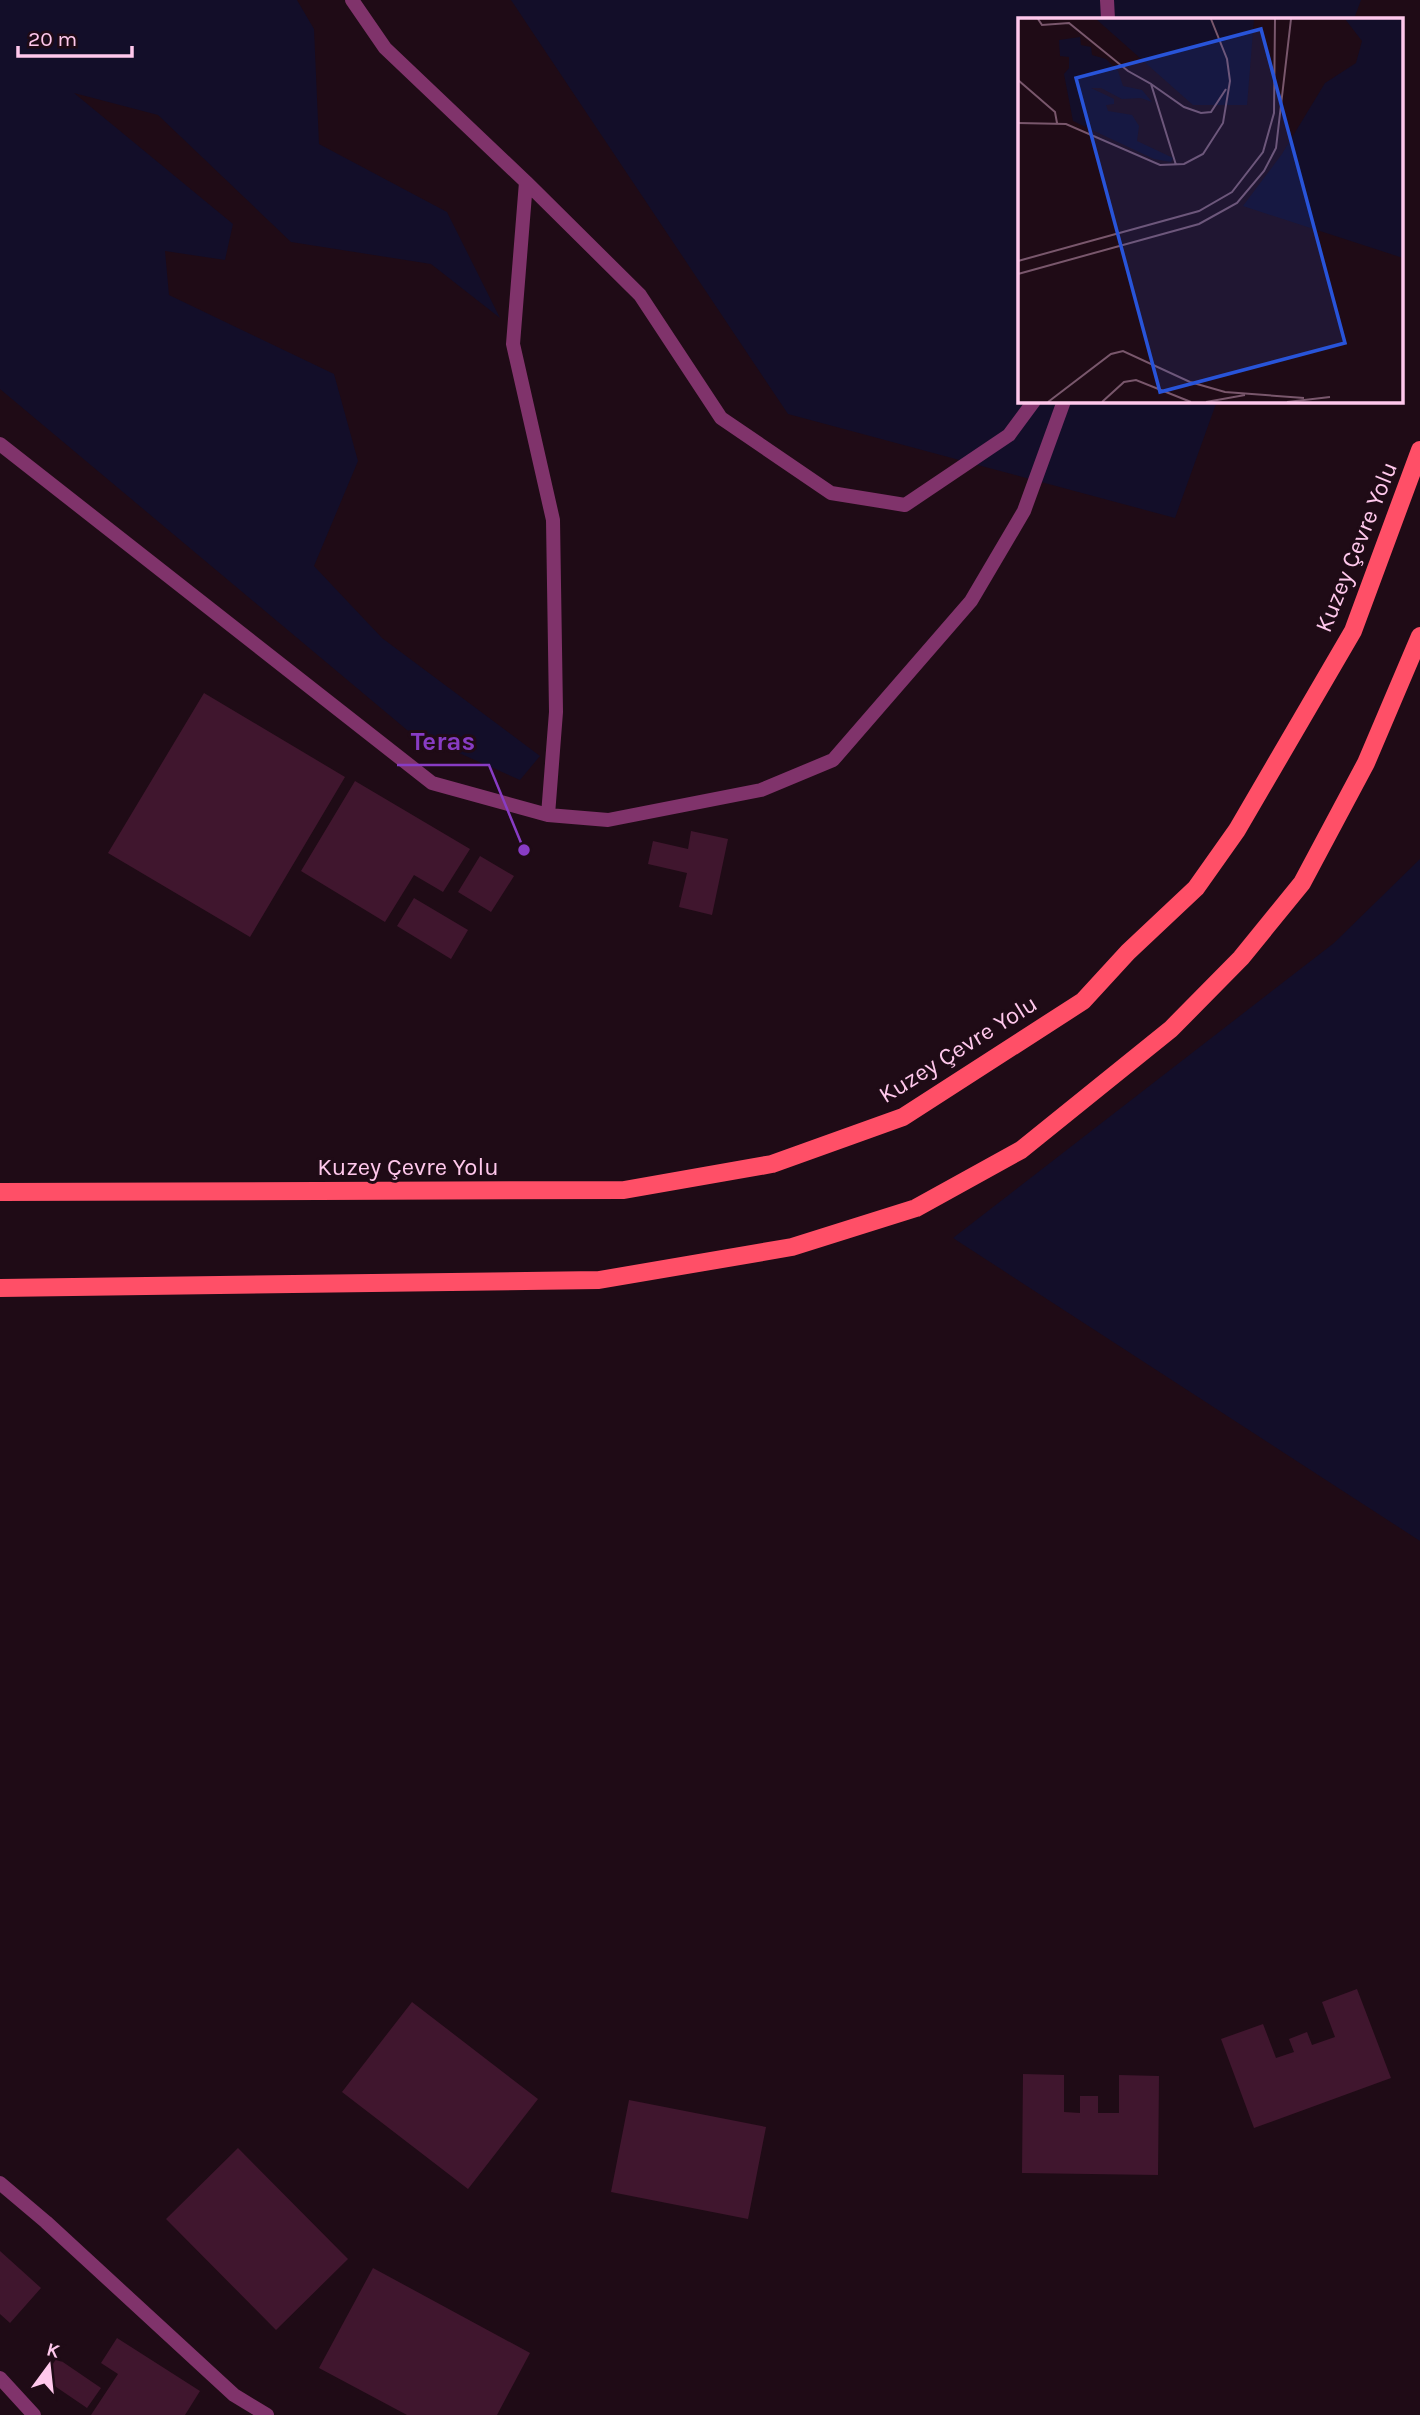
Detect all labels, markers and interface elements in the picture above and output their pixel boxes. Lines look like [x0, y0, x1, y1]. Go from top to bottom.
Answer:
scale bar [18, 14, 131, 58]
inset map [1018, 18, 1402, 402]
text: 20 m [28, 27, 77, 51]
street label: Kuzey Çevre Yolu [1309, 458, 1403, 636]
callout: Teras [397, 718, 489, 765]
text: Teras [411, 726, 475, 757]
street label: Kuzey Çevre Yolu [874, 989, 1042, 1109]
street label: Kuzey Çevre Yolu [317, 1153, 499, 1181]
north arrow [14, 2331, 84, 2401]
text: K [44, 2338, 63, 2363]

